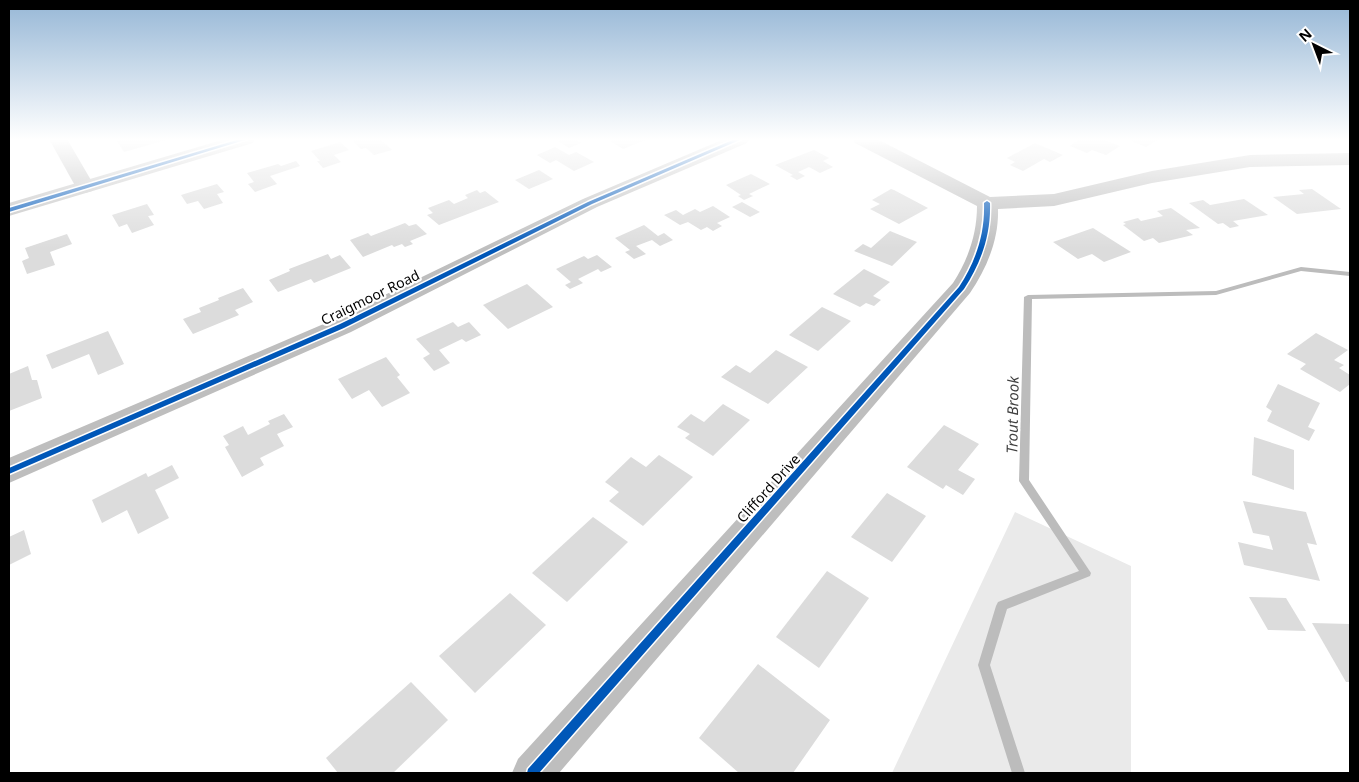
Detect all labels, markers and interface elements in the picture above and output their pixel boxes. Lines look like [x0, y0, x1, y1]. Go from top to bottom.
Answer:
north arrow [1289, 20, 1339, 70]
text: N [1294, 24, 1316, 46]
street label: Craigmoor Road [318, 265, 422, 329]
water label: Trout Brook [1001, 376, 1023, 454]
street label: Clifford Drive [732, 449, 804, 527]

